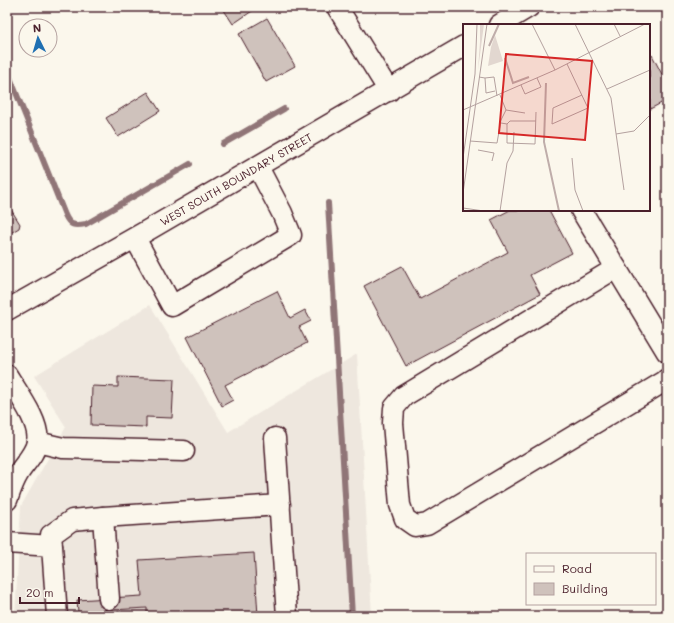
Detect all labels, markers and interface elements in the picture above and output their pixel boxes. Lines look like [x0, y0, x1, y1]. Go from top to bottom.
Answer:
north arrow [18, 18, 58, 58]
text: N [32, 20, 42, 35]
inset map [463, 24, 650, 211]
street label: WEST SOUTH BOUNDARY STREET [157, 129, 315, 229]
legend [526, 553, 656, 605]
text: Road [562, 560, 592, 576]
scale bar [20, 579, 79, 605]
text: Building [562, 580, 608, 596]
text: 20 m [26, 584, 54, 600]

